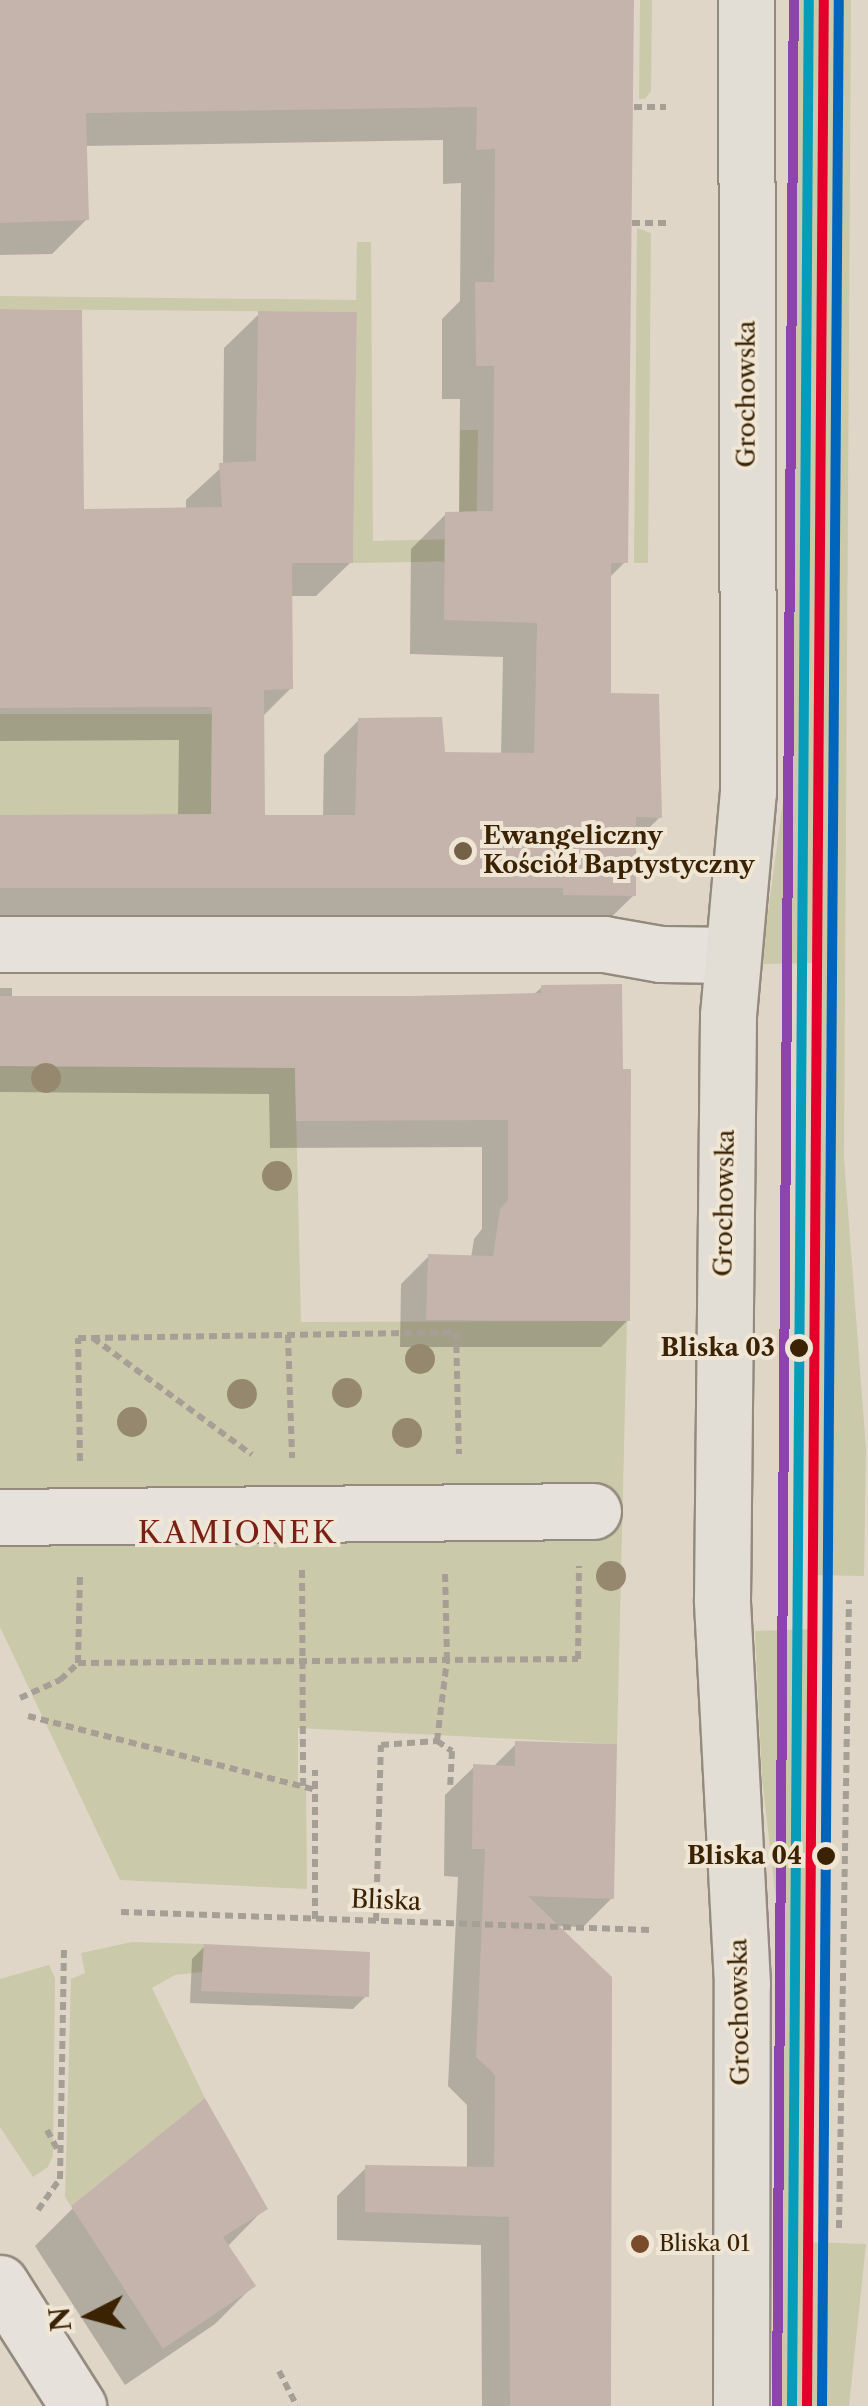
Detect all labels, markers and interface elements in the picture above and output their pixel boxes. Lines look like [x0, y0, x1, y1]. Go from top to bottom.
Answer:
street label: Grochowska [732, 320, 762, 468]
place label: Ewangeliczny Kościół Baptystyczny [483, 822, 755, 881]
marker: Ewangeliczny Kościół Baptystyczny [452, 840, 474, 862]
street label: Grochowska [709, 1129, 741, 1277]
place label: Bliska 03 [660, 1333, 775, 1363]
marker: Bliska 03 [784, 1333, 814, 1363]
district label: KAMIONEK [138, 1515, 338, 1551]
place label: Bliska 04 [687, 1841, 802, 1871]
marker: Bliska 04 [811, 1841, 841, 1871]
street label: Bliska [350, 1885, 422, 1917]
street label: Grochowska [724, 1938, 756, 2086]
place label: Bliska 01 [659, 2231, 750, 2257]
marker: Bliska 01 [630, 2234, 650, 2254]
north arrow [40, 2266, 140, 2366]
text: N [42, 2305, 78, 2333]

